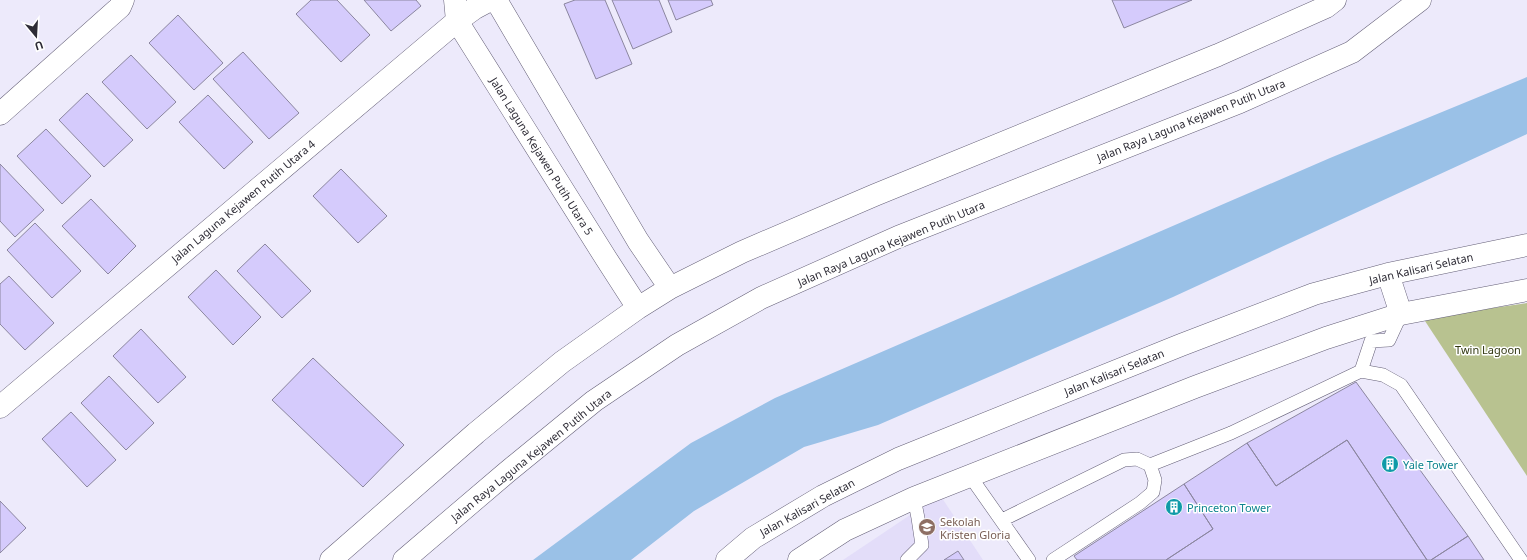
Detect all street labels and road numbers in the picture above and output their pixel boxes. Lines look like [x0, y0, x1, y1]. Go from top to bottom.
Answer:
street label: Jalan Laguna Kejawen Putih Utara 5 [487, 73, 597, 238]
street label: Jalan Raya Laguna Kejawen Putih Utara [1094, 75, 1287, 165]
street label: Jalan Laguna Kejawen Putih Utara 4 [167, 136, 319, 266]
street label: Jalan Raya Laguna Kejawen Putih Utara [794, 197, 987, 290]
street label: Jalan Kalisari Selatan [1367, 249, 1475, 287]
street label: Jalan Kalisari Selatan [1061, 345, 1166, 399]
street label: Jalan Raya Laguna Kejawen Putih Utara [447, 386, 614, 525]
street label: Jalan Kalisari Selatan [756, 475, 857, 540]

